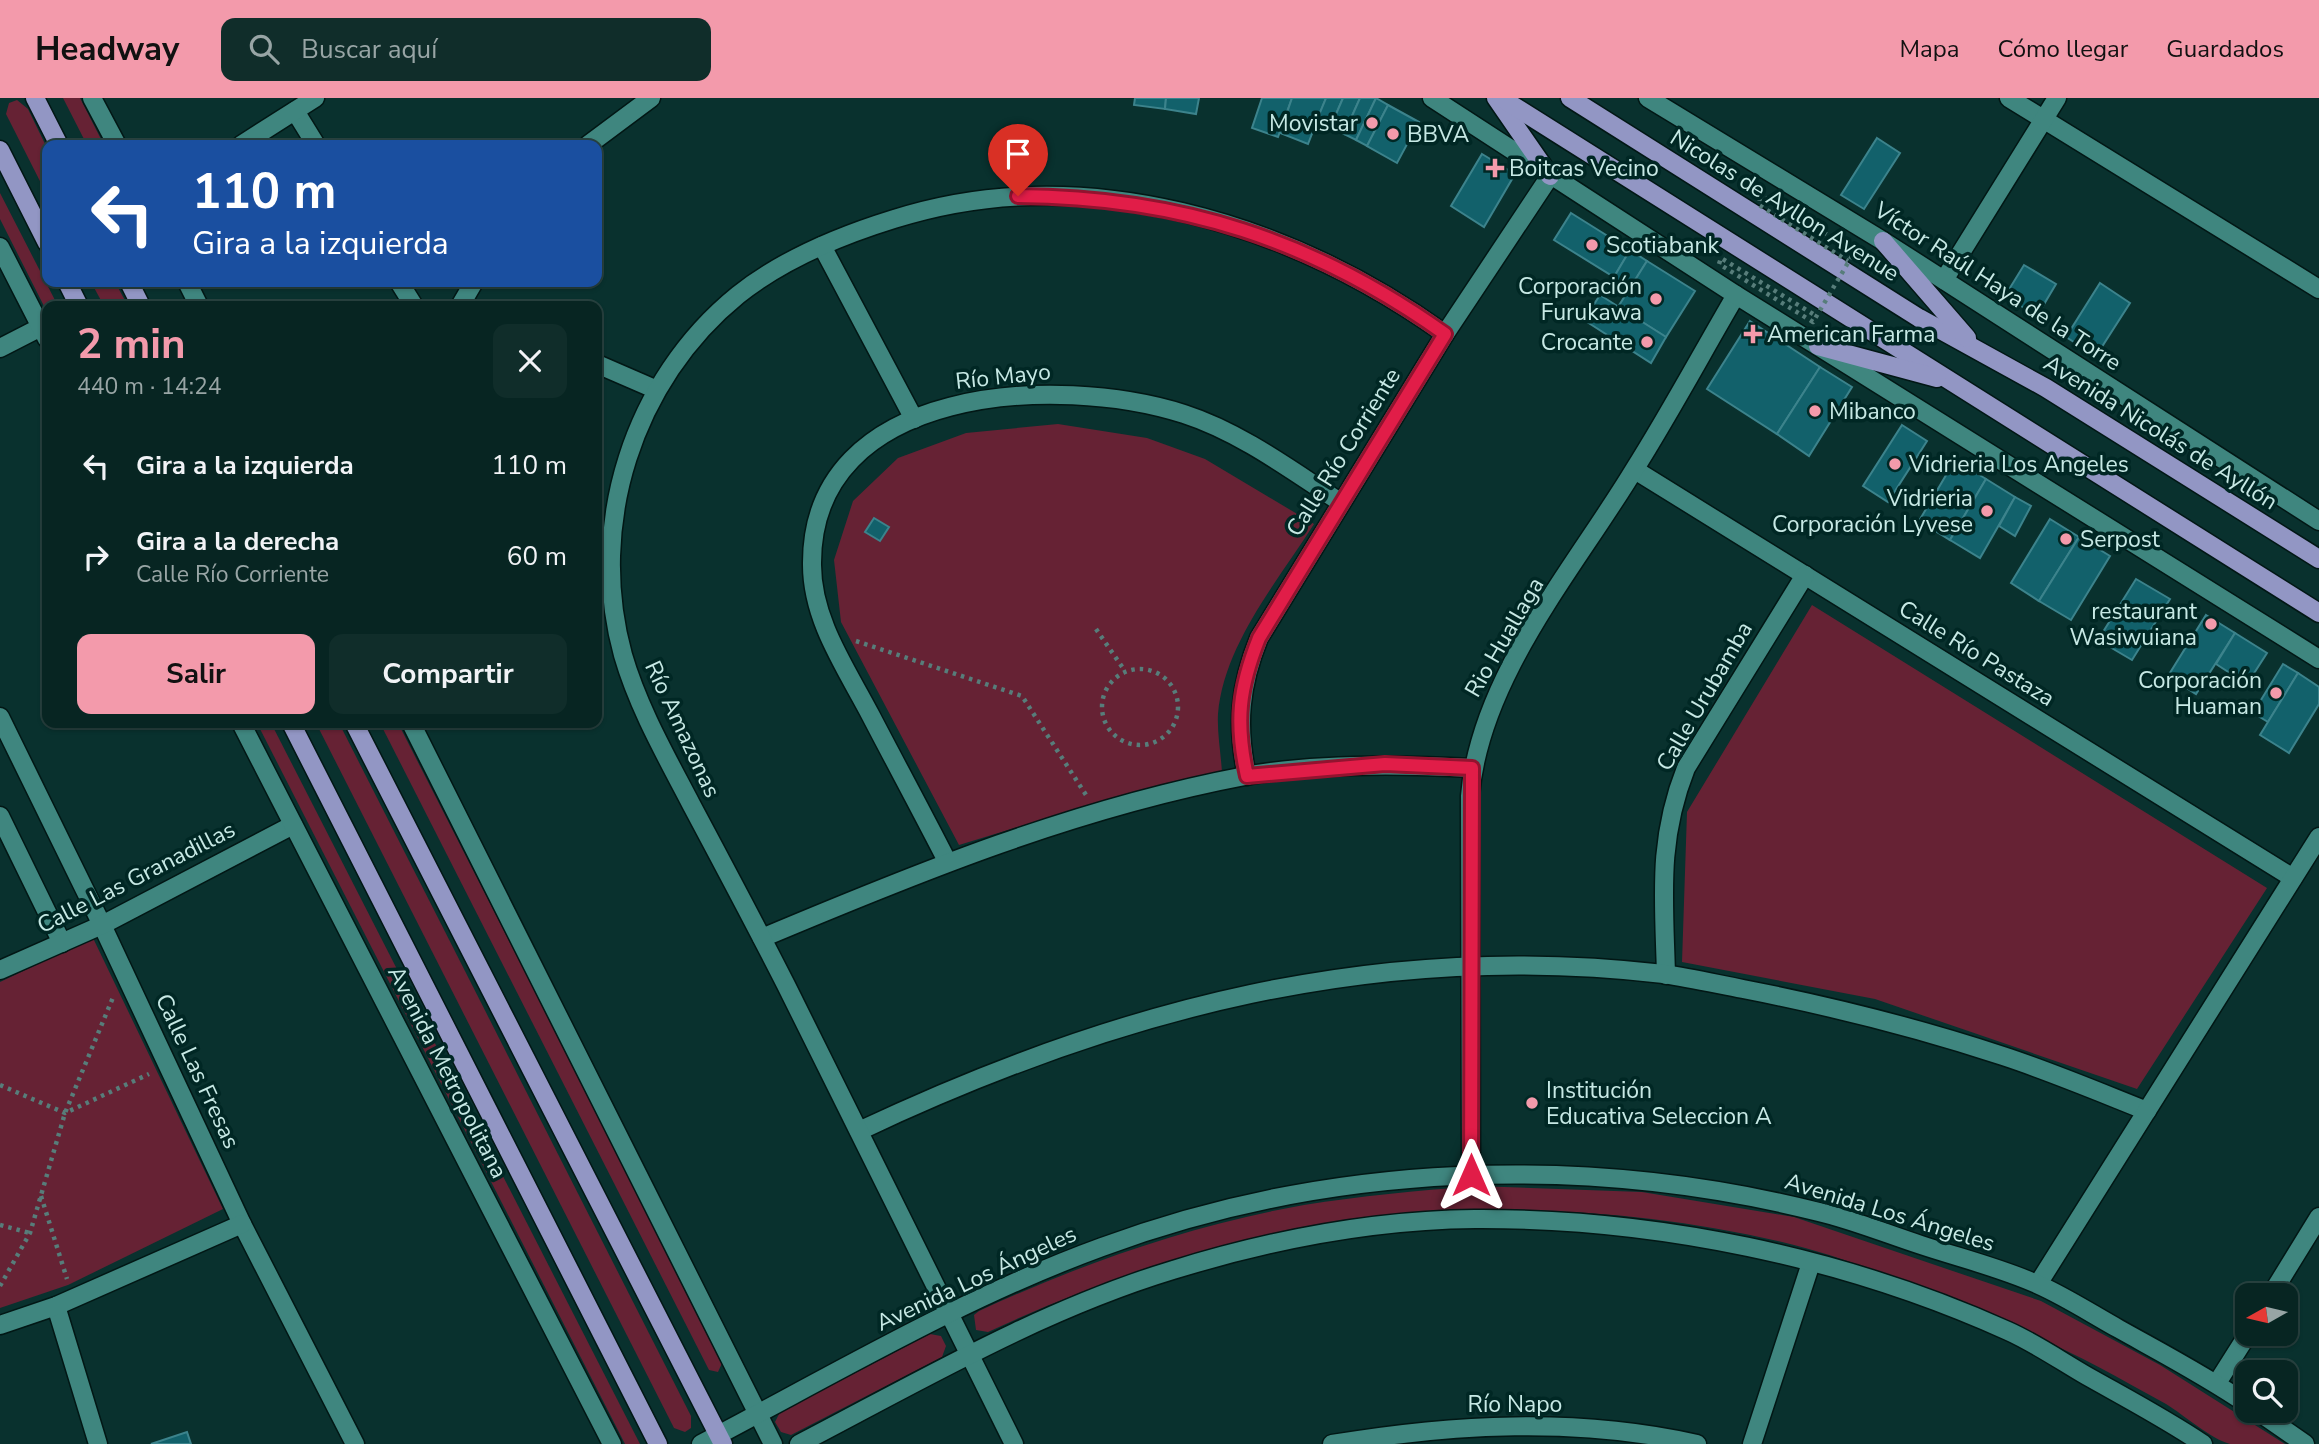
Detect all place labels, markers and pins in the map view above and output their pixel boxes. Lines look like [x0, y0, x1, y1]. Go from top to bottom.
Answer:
place label: Movistar [1269, 108, 1359, 139]
marker: Movistar [1364, 115, 1380, 131]
place label: BBVA [1407, 119, 1469, 150]
pin [988, 124, 1048, 196]
marker: BBVA [1385, 126, 1401, 142]
place label: Boitcas Vecino [1509, 153, 1659, 184]
marker: Boitcas Vecino [1487, 160, 1503, 176]
place label: Scotiabank [1606, 230, 1719, 261]
marker: Scotiabank [1584, 237, 1600, 253]
place label: Corporación Furukawa [1518, 271, 1642, 328]
marker: Corporación Furukawa [1648, 291, 1664, 307]
place label: American Farma [1767, 319, 1935, 350]
marker: American Farma [1745, 326, 1761, 342]
place label: Crocante [1541, 327, 1633, 358]
marker: Crocante [1639, 334, 1655, 350]
place label: Mibanco [1829, 396, 1916, 427]
marker: Mibanco [1807, 403, 1823, 419]
place label: Vidrieria Los Angeles [1908, 449, 2129, 480]
marker: Vidrieria Los Angeles [1887, 456, 1903, 472]
place label: Vidrieria Corporación Lyvese [1772, 483, 1973, 540]
marker: Vidrieria Corporación Lyvese [1979, 503, 1995, 519]
place label: Serpost [2080, 524, 2161, 555]
marker: Serpost [2058, 531, 2074, 547]
place label: restaurant Wasiwuiana [2069, 596, 2198, 653]
marker: restaurant Wasiwuiana [2203, 616, 2219, 632]
place label: Corporación Huaman [2138, 665, 2262, 722]
marker: Corporación Huaman [2268, 685, 2284, 701]
place label: Institución Educativa Seleccion A [1546, 1075, 1772, 1132]
marker: Institución Educativa Seleccion A [1524, 1095, 1540, 1111]

